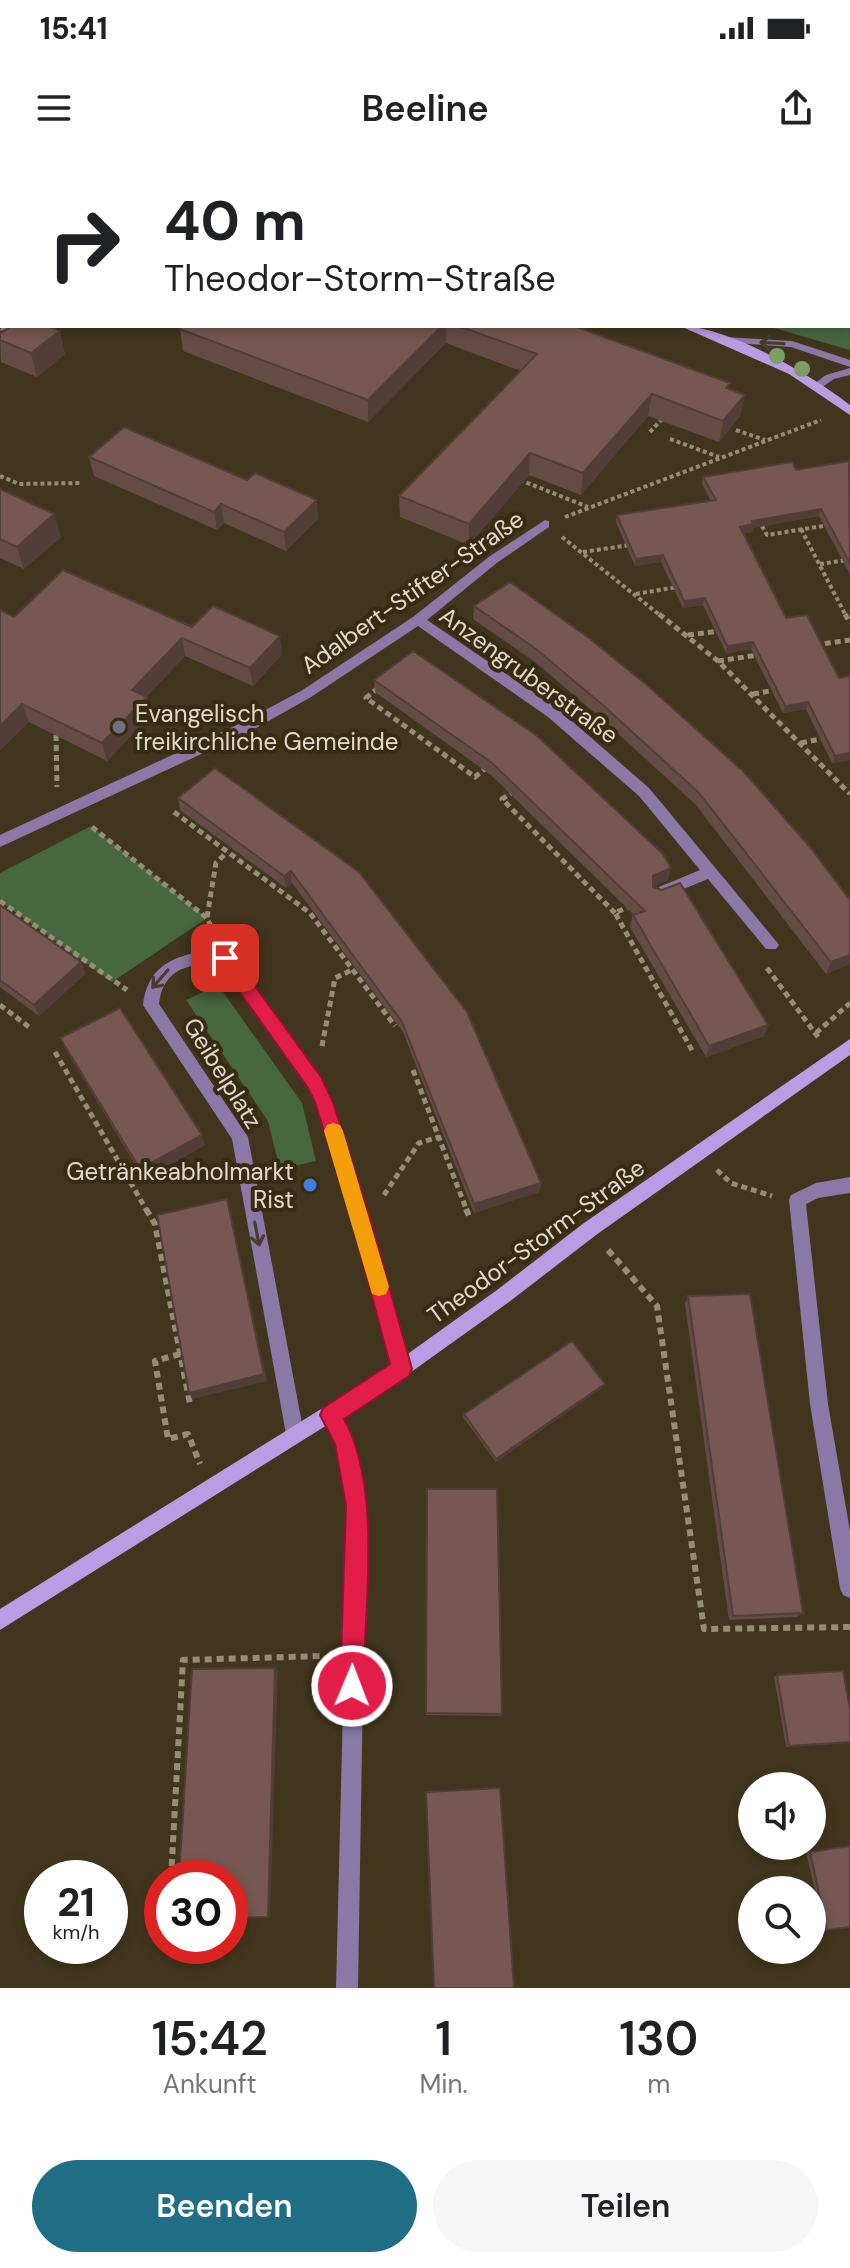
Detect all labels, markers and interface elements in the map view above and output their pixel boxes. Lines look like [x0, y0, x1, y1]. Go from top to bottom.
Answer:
text: 15:41 [40, 9, 108, 48]
text: Beeline [362, 85, 488, 132]
icon: menu [32, 86, 76, 130]
icon: share [774, 86, 818, 130]
text: 40 m [164, 184, 306, 257]
icon: right [32, 192, 136, 296]
text: Theodor-Storm-Straße [164, 255, 556, 302]
one-way arrow [759, 335, 786, 350]
street label: Adalbert-Stifter-Straße [295, 503, 529, 681]
street label: Anzengruberstraße [433, 600, 625, 750]
place label: Evangelisch freikirchliche Gemeinde [135, 698, 399, 757]
marker: Evangelisch freikirchliche Gemeinde [110, 718, 128, 736]
pin [191, 924, 259, 992]
icon: arrive [203, 936, 247, 980]
one-way arrow [151, 968, 169, 988]
street label: Geibelplatz [177, 1012, 269, 1134]
street label: Theodor-Storm-Straße [421, 1152, 651, 1330]
place label: Getränkeabholmarkt Rist [66, 1156, 294, 1215]
marker: Getränkeabholmarkt Rist [301, 1176, 319, 1194]
one-way arrow [251, 1221, 266, 1247]
position arrow [310, 1644, 394, 1728]
map controls [738, 1772, 826, 1964]
button: sound [738, 1772, 826, 1860]
speed limit sign: 30 [144, 1860, 248, 1964]
text: 21 [57, 1876, 95, 1928]
button: search [738, 1876, 826, 1964]
text: km/h [52, 1919, 100, 1945]
text: 15:42 [152, 2007, 268, 2070]
text: 1 [435, 2007, 452, 2070]
text: 130 [619, 2007, 698, 2070]
text: Ankunft [163, 2067, 257, 2101]
text: Min. [419, 2067, 468, 2101]
text: m [647, 2067, 670, 2101]
button: Beenden [32, 2160, 417, 2252]
button: Teilen [433, 2160, 818, 2252]

